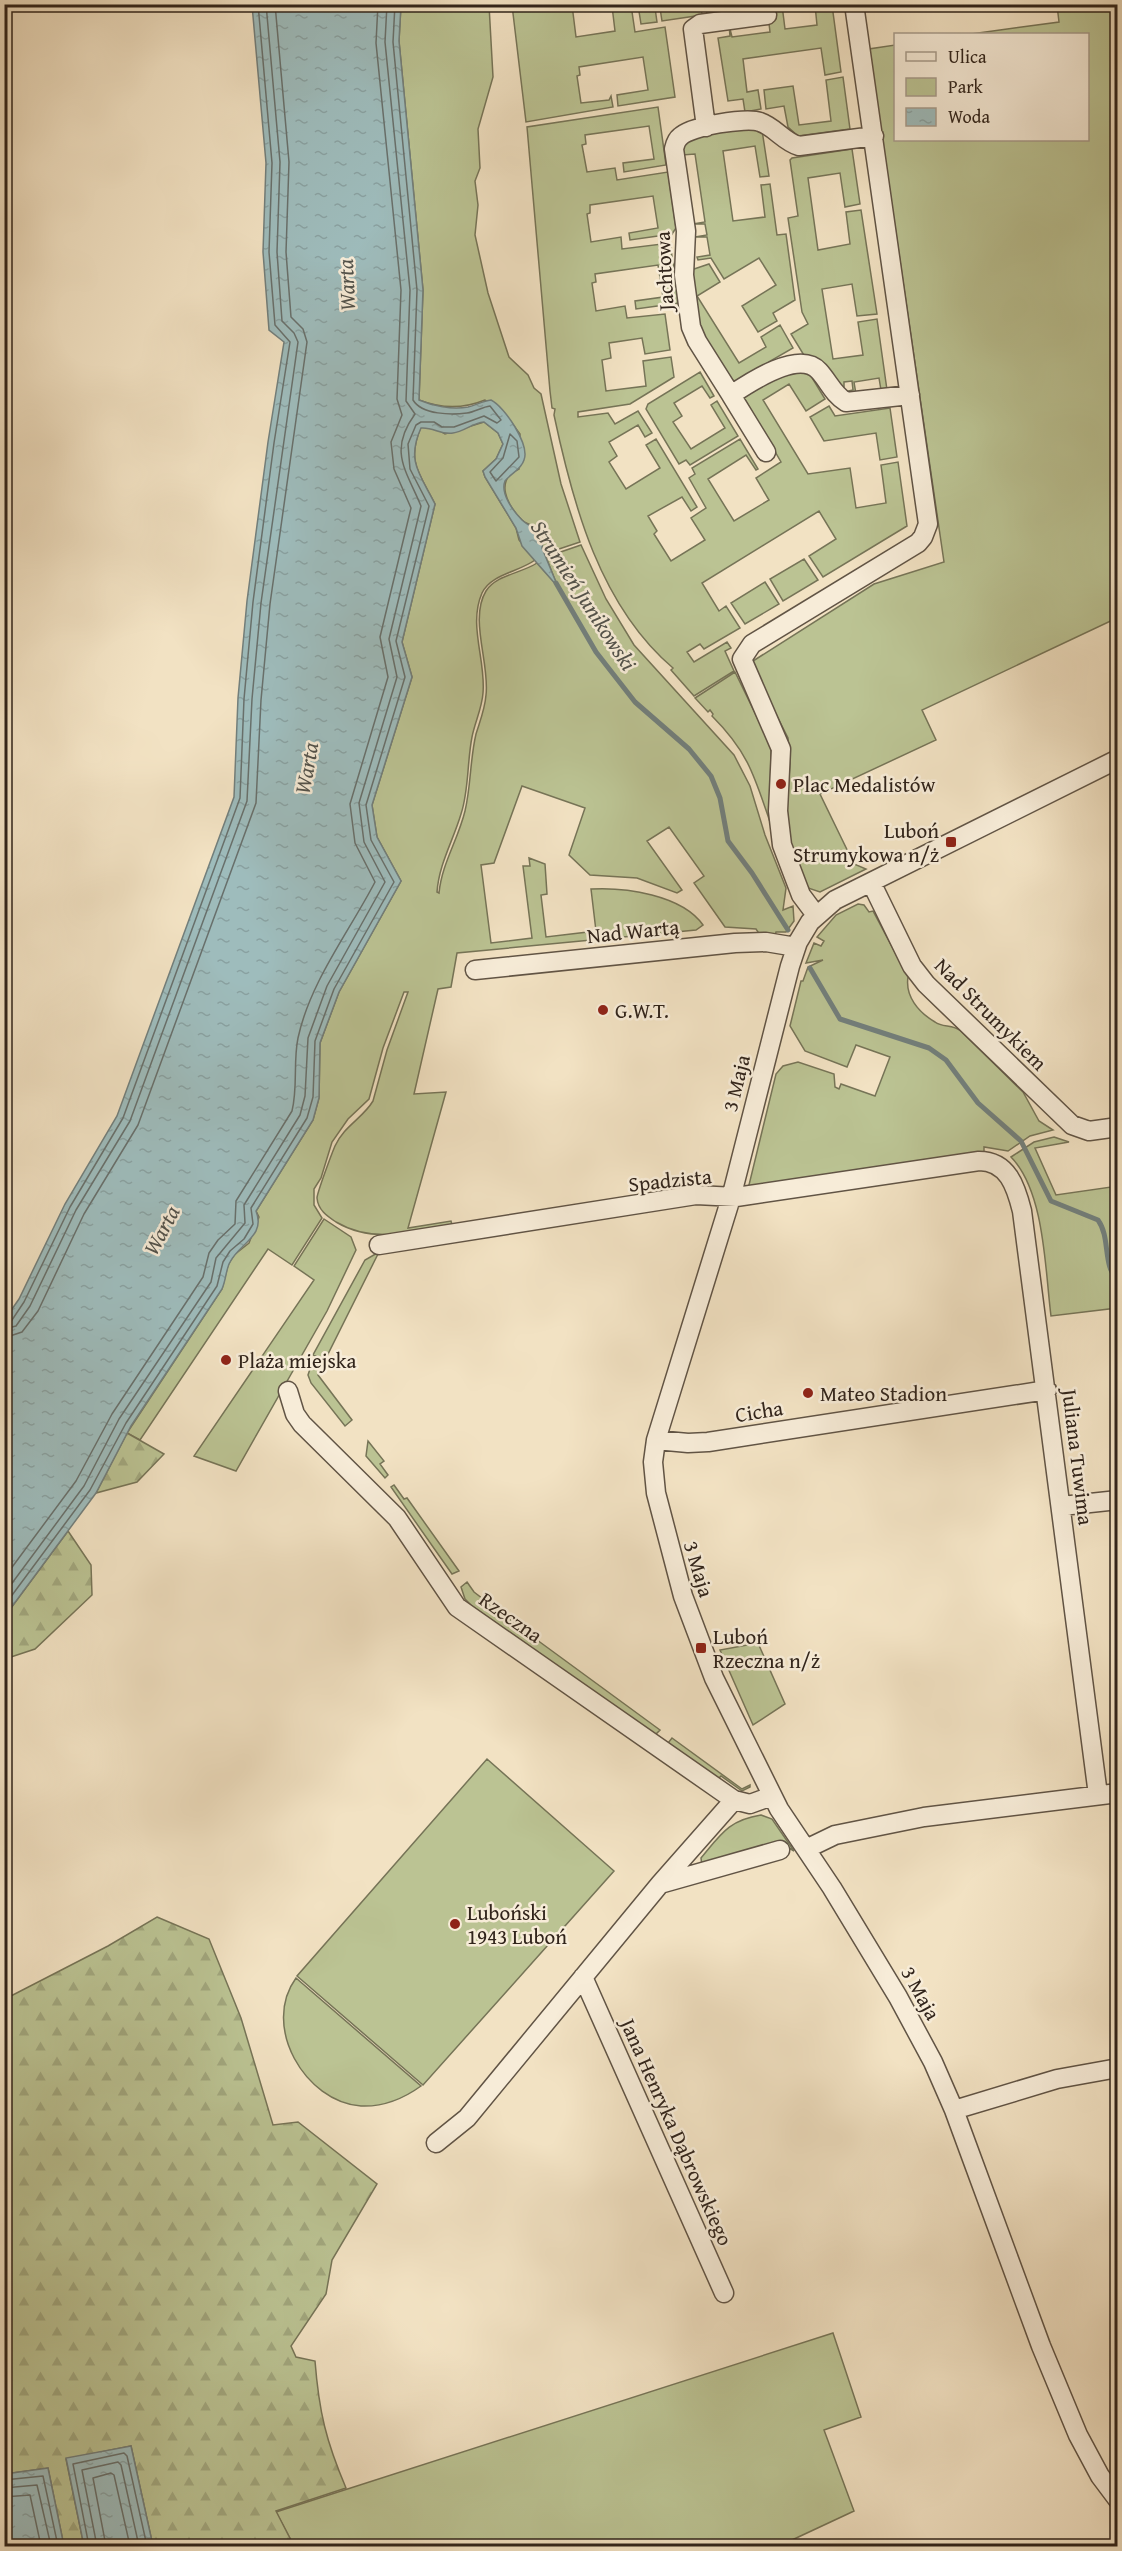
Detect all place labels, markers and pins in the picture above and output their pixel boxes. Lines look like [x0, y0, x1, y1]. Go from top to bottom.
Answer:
place label: Plac Medalistów [793, 769, 936, 800]
marker: Plac Medalistów [774, 777, 788, 791]
place label: Luboń Strumykowa n/ż [793, 815, 939, 870]
marker: Luboń Strumykowa n/ż [944, 835, 958, 849]
place label: G.W.T. [615, 995, 669, 1026]
marker: G.W.T. [596, 1003, 610, 1017]
place label: Plaża miejska [238, 1345, 356, 1376]
marker: Plaża miejska [219, 1353, 233, 1367]
place label: Mateo Stadion [820, 1378, 947, 1409]
marker: Mateo Stadion [801, 1386, 815, 1400]
place label: Luboń Rzeczna n/ż [713, 1621, 820, 1676]
marker: Luboń Rzeczna n/ż [694, 1641, 708, 1655]
place label: Luboński 1943 Luboń [467, 1897, 567, 1952]
marker: Luboński 1943 Luboń [448, 1917, 462, 1931]

